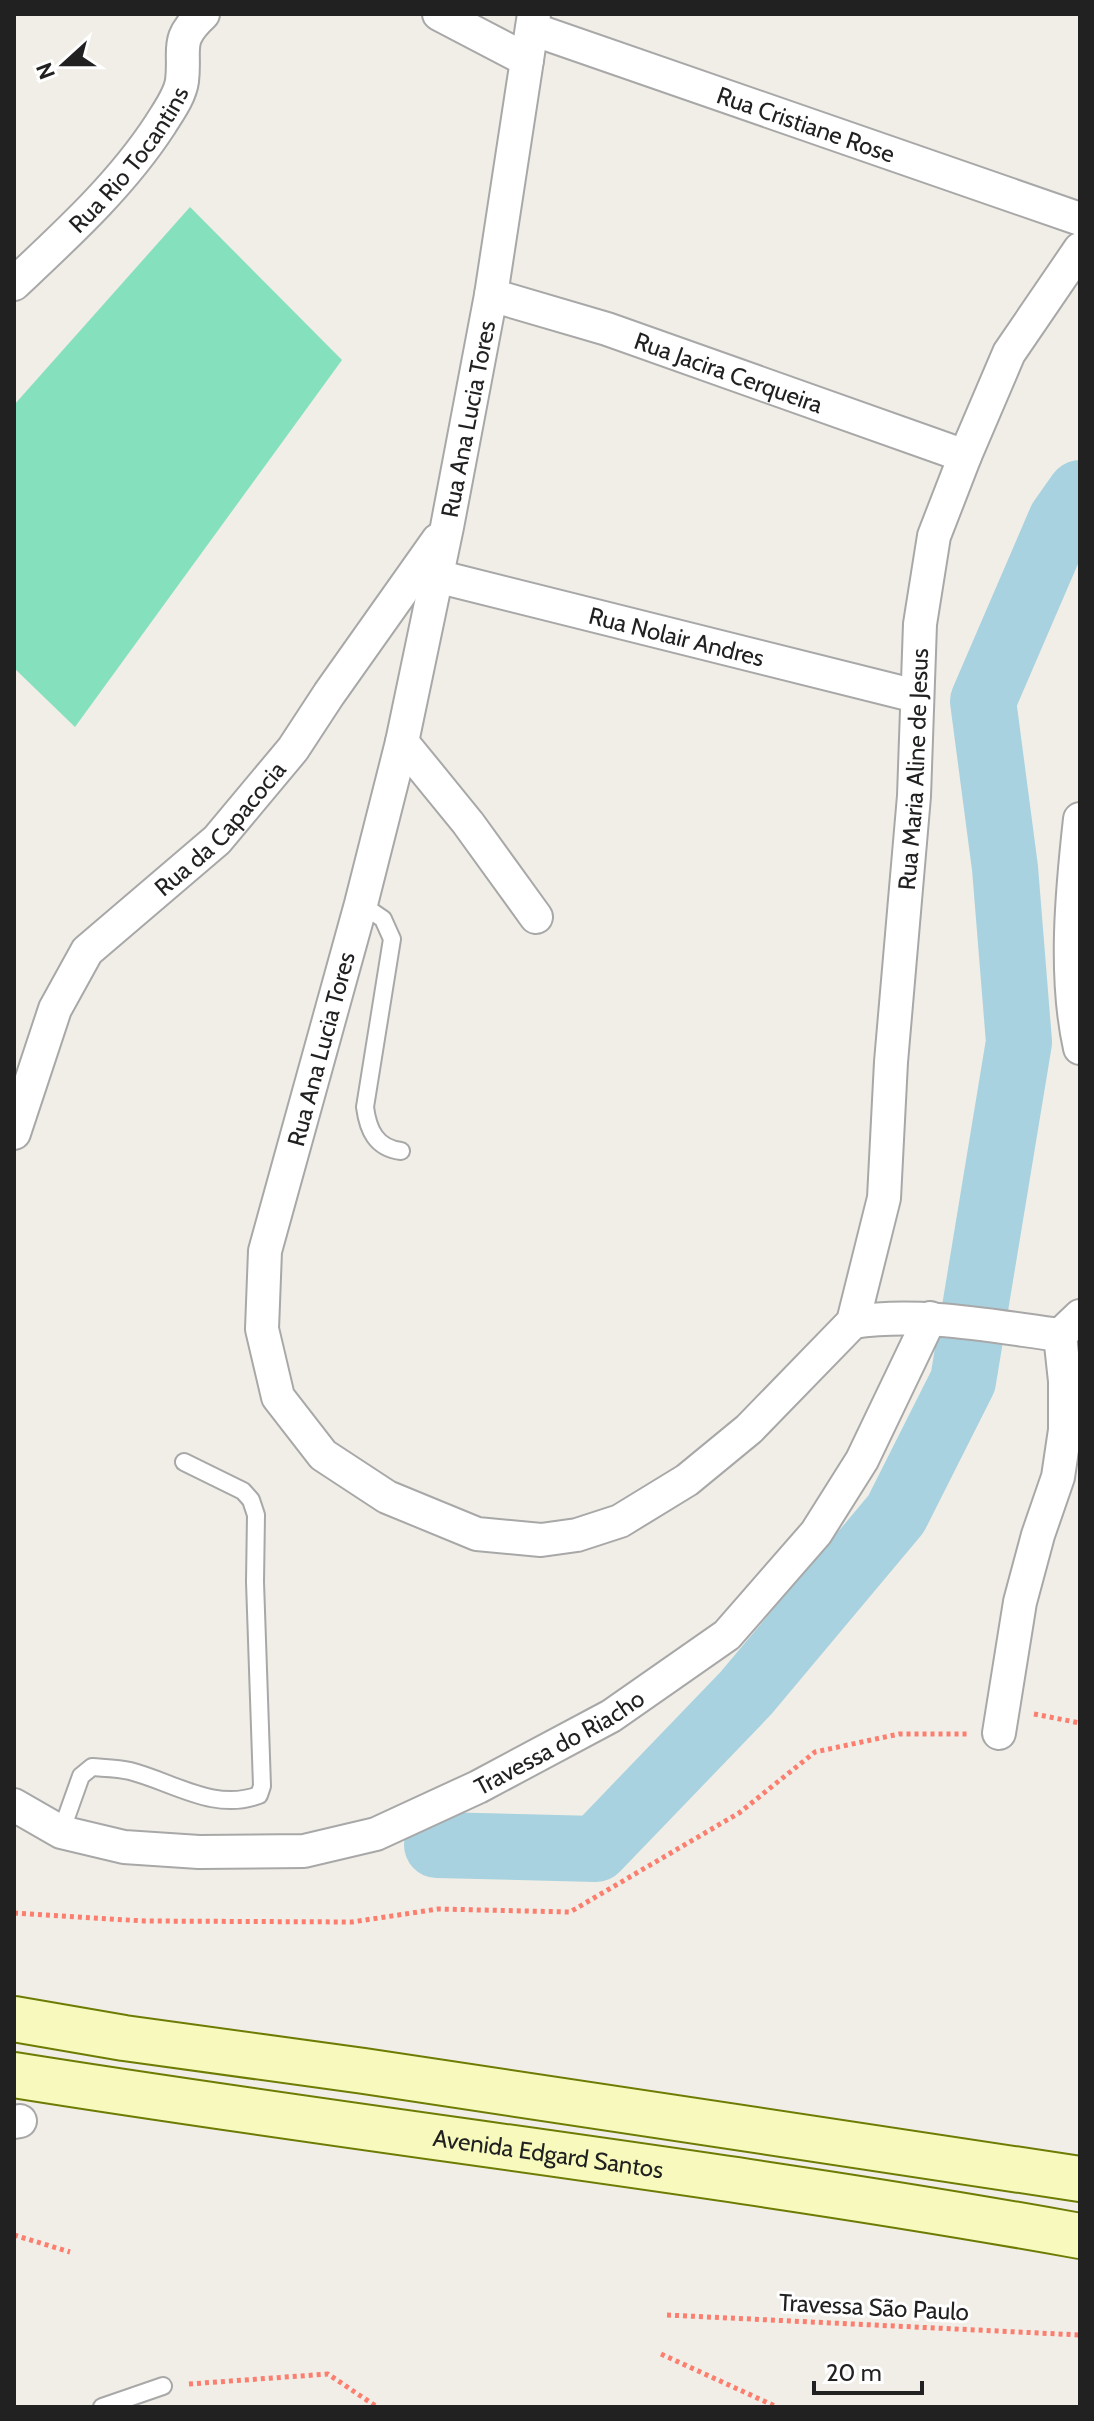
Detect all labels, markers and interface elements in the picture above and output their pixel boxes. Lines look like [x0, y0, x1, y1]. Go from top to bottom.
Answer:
north arrow [24, 24, 104, 104]
text: N [30, 59, 61, 83]
street label: Rua Cristiane Rose [713, 80, 899, 168]
street label: Rua Rio Tocantins [62, 82, 194, 238]
street label: Rua Ana Lucia Tores [435, 318, 501, 520]
street label: Rua Jacira Cerqueira [631, 325, 827, 419]
street label: Rua Nolair Andres [586, 600, 767, 672]
street label: Rua Maria Aline de Jesus [891, 648, 934, 891]
street label: Rua da Capacocia [148, 755, 292, 902]
street label: Rua Ana Lucia Tores [281, 949, 361, 1149]
street label: Travessa do Riacho [469, 1683, 649, 1801]
street label: Avenida Edgard Santos [431, 2122, 665, 2184]
street label: Travessa São Paulo [778, 2288, 970, 2326]
scale bar [814, 2345, 922, 2395]
text: 20 m [826, 2358, 882, 2387]

